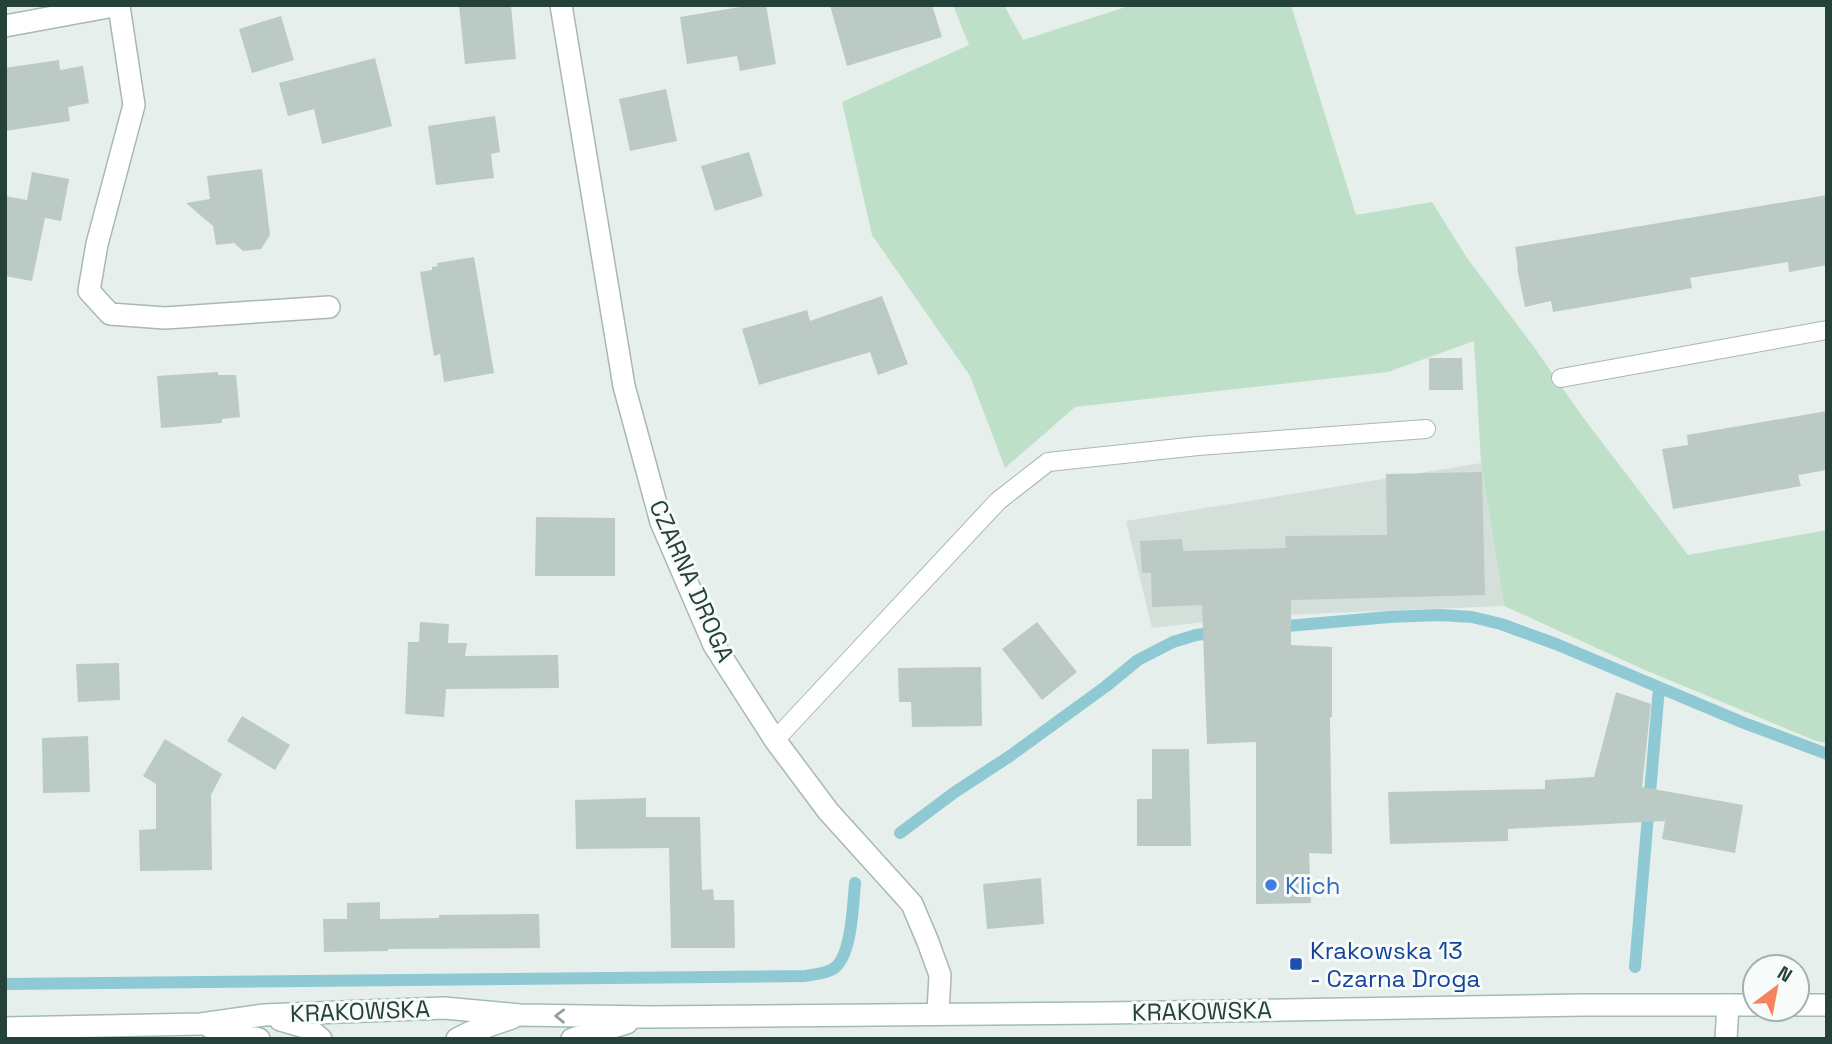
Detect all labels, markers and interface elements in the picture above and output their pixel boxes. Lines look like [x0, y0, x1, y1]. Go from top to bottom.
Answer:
street label: CZARNA DROGA [642, 495, 742, 667]
place label: Klich [1285, 870, 1340, 901]
marker: Klich [1263, 877, 1279, 893]
place label: Krakowska 13 - Czarna Droga [1310, 935, 1481, 994]
north arrow [1741, 953, 1811, 1023]
marker: Krakowska 13 - Czarna Droga [1288, 956, 1304, 972]
text: N [1773, 960, 1797, 988]
street label: KRAKOWSKA [289, 993, 431, 1029]
street label: KRAKOWSKA [1132, 994, 1272, 1028]
one-way arrow [555, 1008, 565, 1024]

